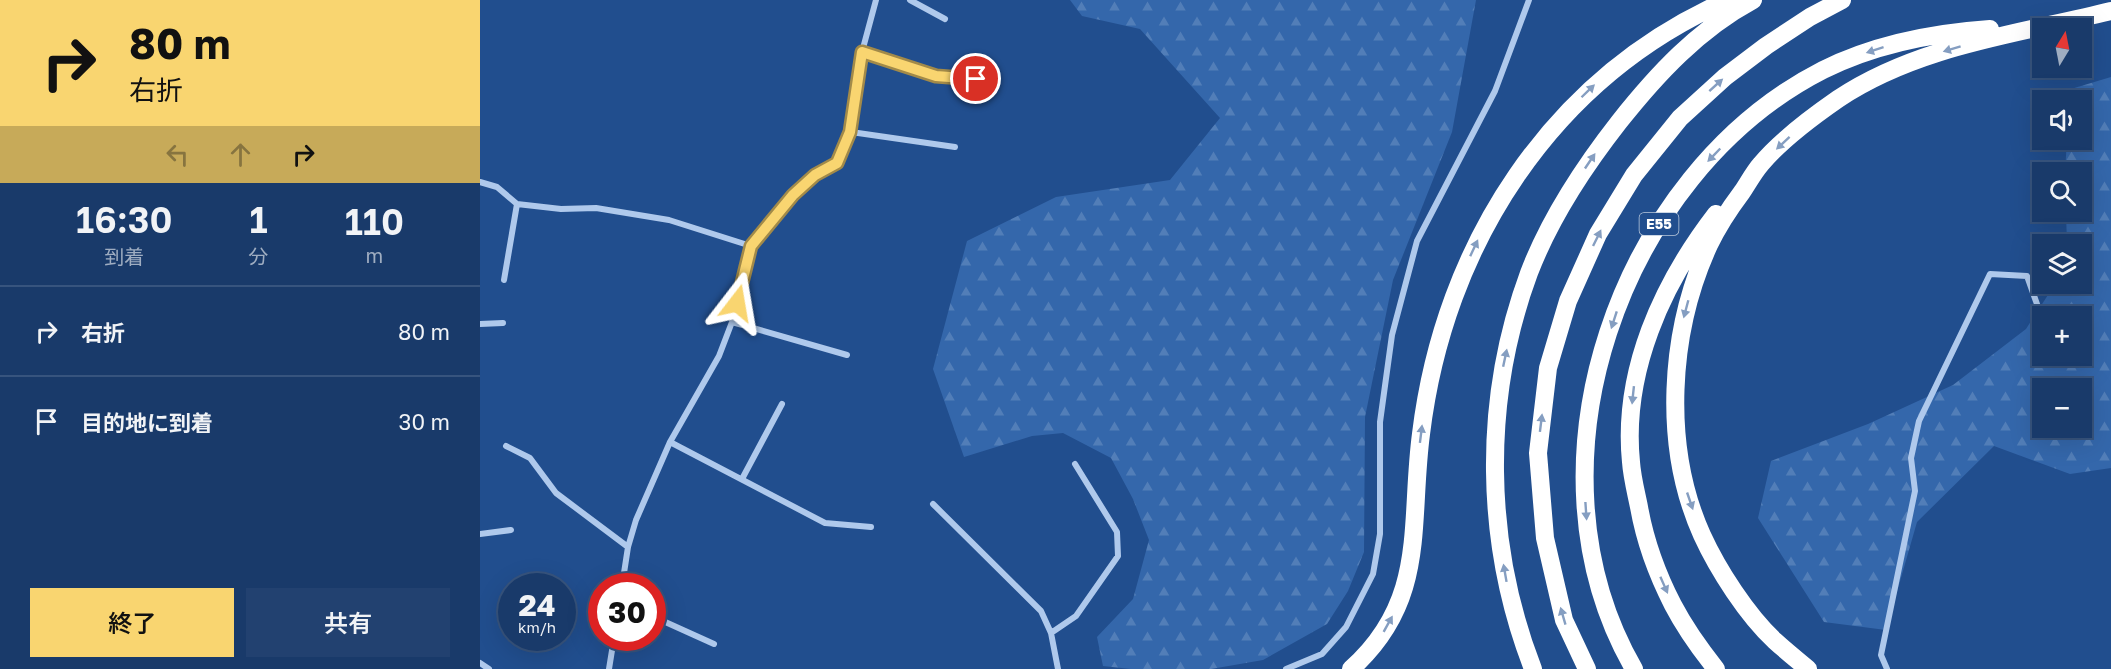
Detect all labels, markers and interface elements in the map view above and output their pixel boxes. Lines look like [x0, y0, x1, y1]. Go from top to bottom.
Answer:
text: 80 m [129, 18, 230, 68]
north arrow [2032, 18, 2092, 78]
map controls [2032, 18, 2092, 438]
icon: right [30, 24, 108, 102]
one-way arrow [1943, 44, 1961, 54]
one-way arrow [1866, 45, 1884, 55]
pin [950, 53, 1001, 104]
icon: arrive [959, 62, 992, 95]
text: 右折 [129, 74, 183, 106]
one-way arrow [1708, 79, 1723, 92]
one-way arrow [1581, 84, 1596, 98]
button: sound [2032, 90, 2092, 150]
one-way arrow [1776, 136, 1791, 150]
icon: left [161, 138, 194, 171]
icon: ahead [224, 138, 257, 171]
icon: right [287, 138, 320, 171]
one-way arrow [1707, 147, 1721, 161]
one-way arrow [1584, 154, 1596, 170]
button: search [2032, 162, 2092, 222]
text: 16:30 [76, 198, 173, 241]
text: 1 [250, 198, 268, 241]
text: 110 [345, 200, 404, 243]
road number: E55 [1640, 213, 1678, 235]
one-way arrow [1592, 229, 1602, 246]
button: layers [2032, 234, 2092, 294]
one-way arrow [1470, 239, 1479, 256]
text: m [365, 243, 383, 267]
text: 到着 [104, 244, 144, 268]
text: 分 [249, 244, 269, 268]
position arrow [705, 271, 769, 335]
one-way arrow [1681, 300, 1691, 318]
button: + [2032, 306, 2092, 366]
one-way arrow [1608, 311, 1618, 329]
icon: right [30, 315, 63, 348]
text: 80 m [398, 318, 450, 345]
text: 右折 [81, 319, 125, 346]
one-way arrow [1501, 348, 1510, 367]
button: − [2032, 378, 2092, 438]
one-way arrow [1628, 385, 1638, 404]
icon: arrive [30, 405, 63, 438]
text: 30 m [399, 408, 450, 435]
text: 目的地に到着 [81, 409, 213, 436]
one-way arrow [1537, 414, 1546, 433]
one-way arrow [1416, 425, 1426, 444]
one-way arrow [1686, 492, 1696, 510]
one-way arrow [1581, 502, 1591, 521]
one-way arrow [1500, 563, 1509, 582]
speed limit sign: 30 [588, 573, 666, 651]
one-way arrow [1659, 576, 1668, 593]
text: 24 [518, 587, 556, 623]
button: 終了 [30, 588, 234, 657]
button: 共有 [246, 588, 450, 657]
one-way arrow [1558, 606, 1567, 624]
one-way arrow [1383, 615, 1393, 632]
text: km/h [518, 618, 556, 636]

